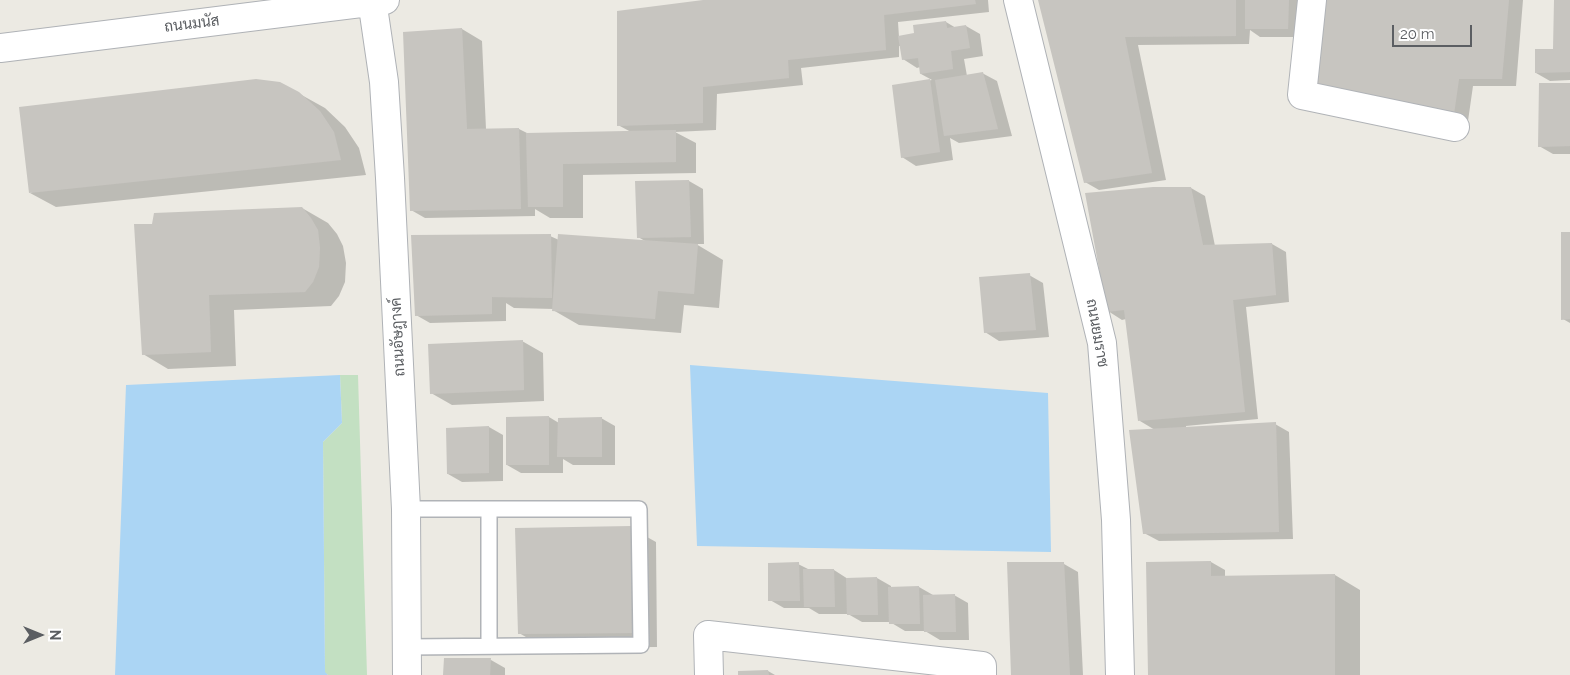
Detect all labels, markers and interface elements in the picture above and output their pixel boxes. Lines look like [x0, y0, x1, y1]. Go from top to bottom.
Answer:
street label: ถนนมนัส [163, 12, 221, 36]
scale bar [1395, 15, 1475, 47]
text: 20 m [1400, 25, 1435, 43]
street label: ถนนอัษฎางค์ [387, 297, 409, 377]
street label: ถนนยมราช [1082, 297, 1112, 369]
north arrow [15, 610, 65, 660]
text: N [47, 630, 63, 640]

